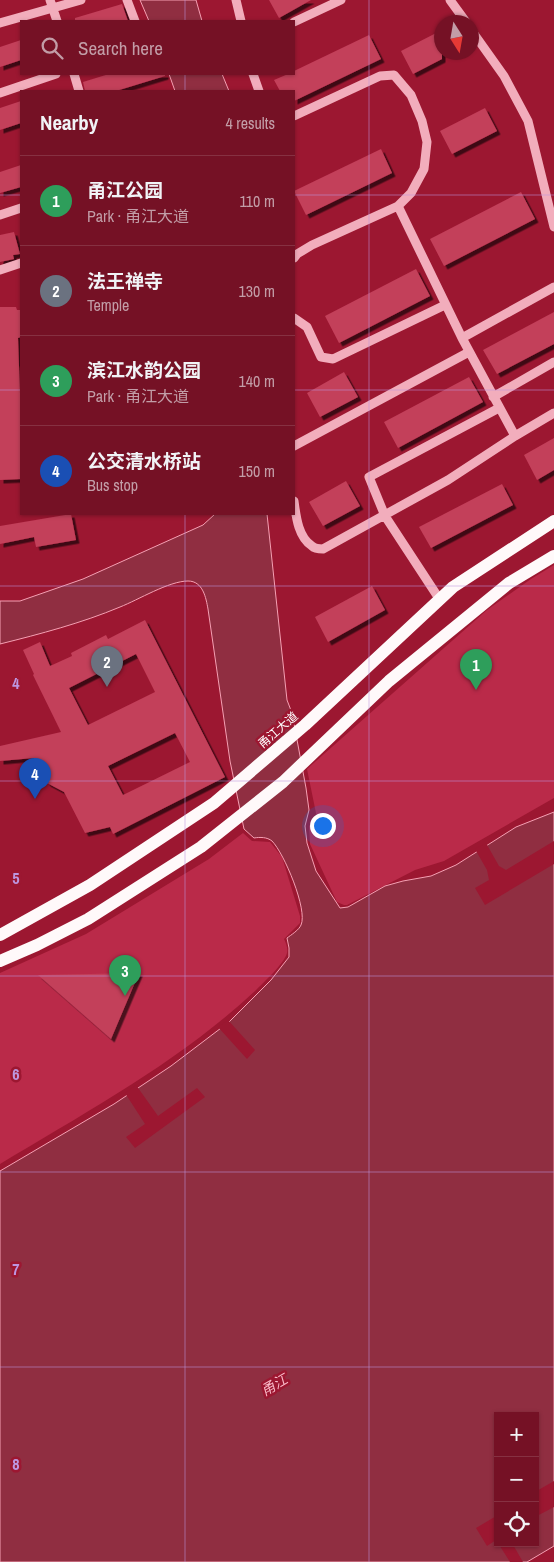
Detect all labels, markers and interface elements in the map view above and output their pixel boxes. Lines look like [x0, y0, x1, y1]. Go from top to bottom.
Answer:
north arrow [434, 15, 479, 60]
search box [20, 20, 295, 75]
icon: search [38, 34, 66, 62]
text: Search here [78, 35, 163, 61]
text: Nearby [40, 108, 98, 137]
text: 4 results [225, 112, 275, 134]
text: 甬江公园 [87, 177, 163, 203]
text: 1 [52, 190, 60, 212]
text: 110 m [239, 190, 275, 212]
text: Park · 甬江大道 [87, 205, 189, 227]
text: 法王禅寺 [87, 268, 163, 294]
text: 2 [52, 280, 60, 302]
text: 130 m [239, 280, 275, 302]
text: Temple [87, 294, 129, 316]
text: 滨江水韵公园 [87, 357, 201, 383]
text: 3 [52, 370, 60, 392]
text: 140 m [239, 370, 275, 392]
text: Park · 甬江大道 [87, 385, 189, 407]
text: 公交清水桥站 [87, 448, 201, 474]
text: 4 [52, 460, 60, 482]
text: 150 m [239, 460, 275, 482]
text: Bus stop [87, 474, 138, 496]
pin: 2 [91, 646, 123, 687]
pin: 1 [460, 649, 492, 690]
text: 4 [12, 672, 20, 694]
street label: 甬江大道 [255, 708, 301, 752]
pin: 4 [19, 758, 51, 799]
your location [310, 813, 336, 839]
text: 5 [12, 867, 20, 889]
pin: 3 [109, 955, 141, 996]
text: 6 [12, 1063, 20, 1085]
text: 7 [12, 1258, 20, 1280]
water label: 甬江 [257, 1369, 292, 1400]
map controls [494, 1412, 539, 1547]
button: + [494, 1412, 539, 1457]
text: 8 [12, 1453, 20, 1475]
button: − [494, 1457, 539, 1502]
button: locate [494, 1502, 539, 1547]

